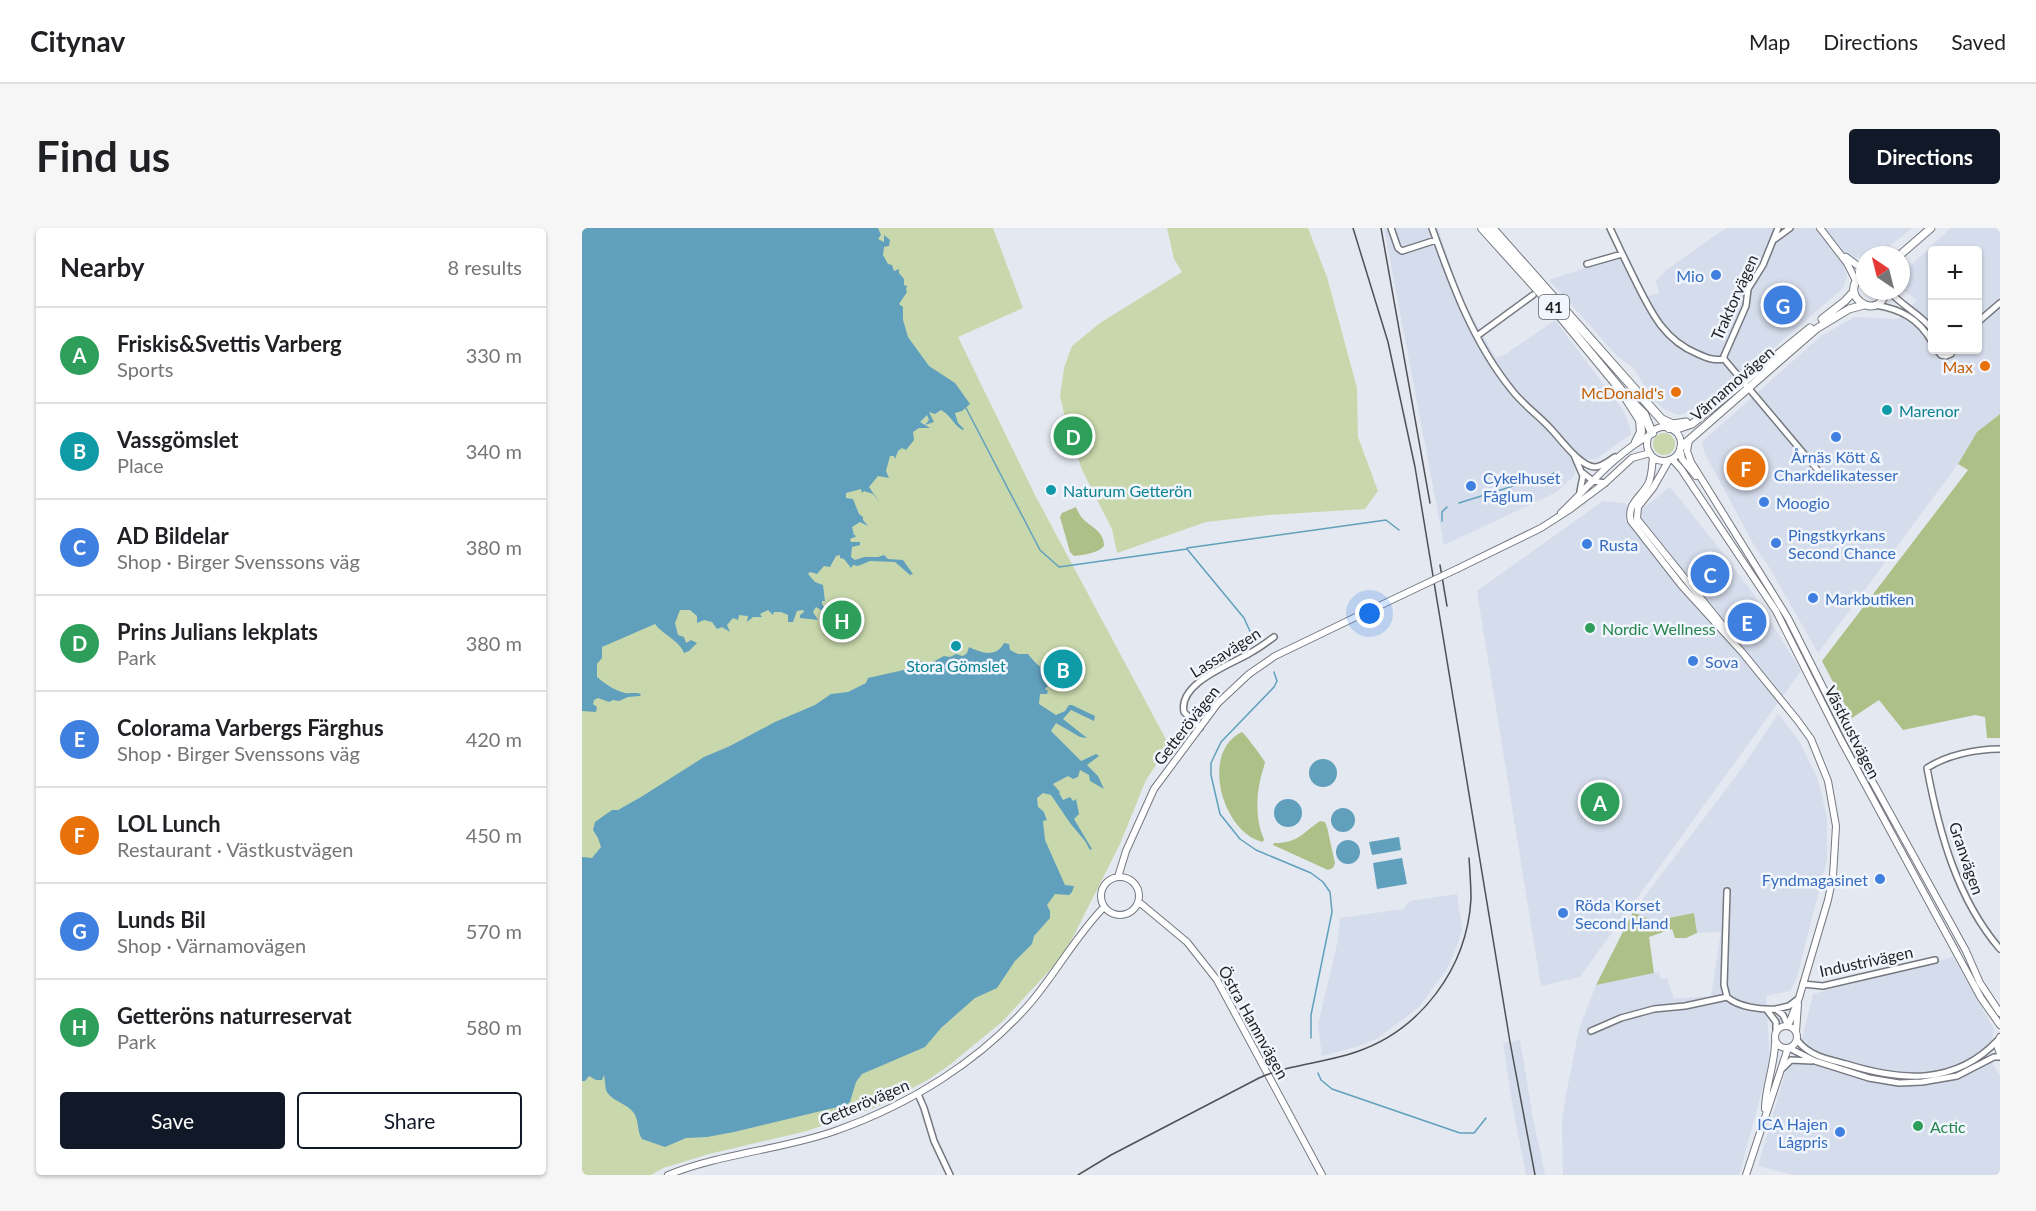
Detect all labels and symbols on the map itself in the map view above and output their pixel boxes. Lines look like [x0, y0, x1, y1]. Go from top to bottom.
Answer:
north arrow [1856, 246, 1910, 300]
street label: Traktorvägen [1707, 251, 1761, 343]
place label: Mio [1676, 266, 1704, 285]
marker: Mio [1709, 268, 1723, 282]
pin: G [1764, 282, 1802, 328]
road number: 41 [1539, 295, 1569, 319]
street label: Värnamovägen [1686, 342, 1778, 424]
place label: Max [1942, 357, 1973, 376]
marker: Max [1978, 359, 1992, 373]
place label: McDonald's [1581, 383, 1664, 402]
marker: McDonald's [1669, 385, 1683, 399]
place label: Marenor [1899, 401, 1960, 420]
marker: Marenor [1880, 403, 1894, 417]
pin: D [1054, 414, 1092, 458]
marker: Årnäs Kött & Charkdelikatesser [1829, 430, 1843, 444]
pin: F [1726, 446, 1766, 490]
place label: Årnäs Kött & Charkdelikatesser [1774, 447, 1898, 484]
place label: Cykelhuset Fåglum [1483, 468, 1561, 505]
marker: Cykelhuset Fåglum [1464, 479, 1478, 493]
place label: Naturum Getterön [1063, 481, 1192, 500]
marker: Naturum Getterön [1044, 483, 1058, 497]
place label: Moogio [1776, 493, 1830, 512]
marker: Moogio [1757, 495, 1771, 509]
place label: Pingstkyrkans Second Chance [1788, 525, 1896, 562]
place label: Rusta [1599, 535, 1638, 554]
marker: Pingstkyrkans Second Chance [1769, 536, 1783, 550]
marker: Rusta [1580, 537, 1594, 551]
pin: C [1690, 552, 1730, 596]
place label: Markbutiken [1825, 589, 1914, 608]
marker: Markbutiken [1806, 591, 1820, 605]
pin: H [822, 598, 862, 642]
your location [1355, 599, 1384, 628]
pin: E [1728, 600, 1766, 644]
place label: Nordic Wellness [1602, 619, 1716, 638]
marker: Nordic Wellness [1583, 621, 1597, 635]
street label: Lassavägen [1186, 623, 1264, 681]
marker: Stora Gömslet [949, 639, 963, 653]
pin: B [1044, 646, 1082, 692]
place label: Sova [1705, 652, 1739, 671]
marker: Sova [1686, 654, 1700, 668]
place label: Stora Gömslet [906, 656, 1006, 675]
street label: Getterövägen [1149, 682, 1223, 768]
street label: Västkustvägen [1821, 682, 1885, 782]
pin: A [1580, 780, 1620, 824]
street label: Granvägen [1946, 819, 1988, 897]
place label: Fyndmagasinet [1762, 870, 1868, 889]
marker: Fyndmagasinet [1873, 872, 1887, 886]
place label: Röda Korset Second Hand [1575, 895, 1668, 932]
marker: Röda Korset Second Hand [1556, 906, 1570, 920]
street label: Industrivägen [1818, 942, 1914, 980]
street label: Östra Hamnvägen [1215, 962, 1293, 1082]
street label: Getterövägen [816, 1075, 912, 1129]
place label: ICA Hajen Lågpris [1757, 1114, 1828, 1151]
place label: Actic [1930, 1117, 1966, 1136]
marker: Actic [1911, 1119, 1925, 1133]
marker: ICA Hajen Lågpris [1833, 1125, 1847, 1139]

